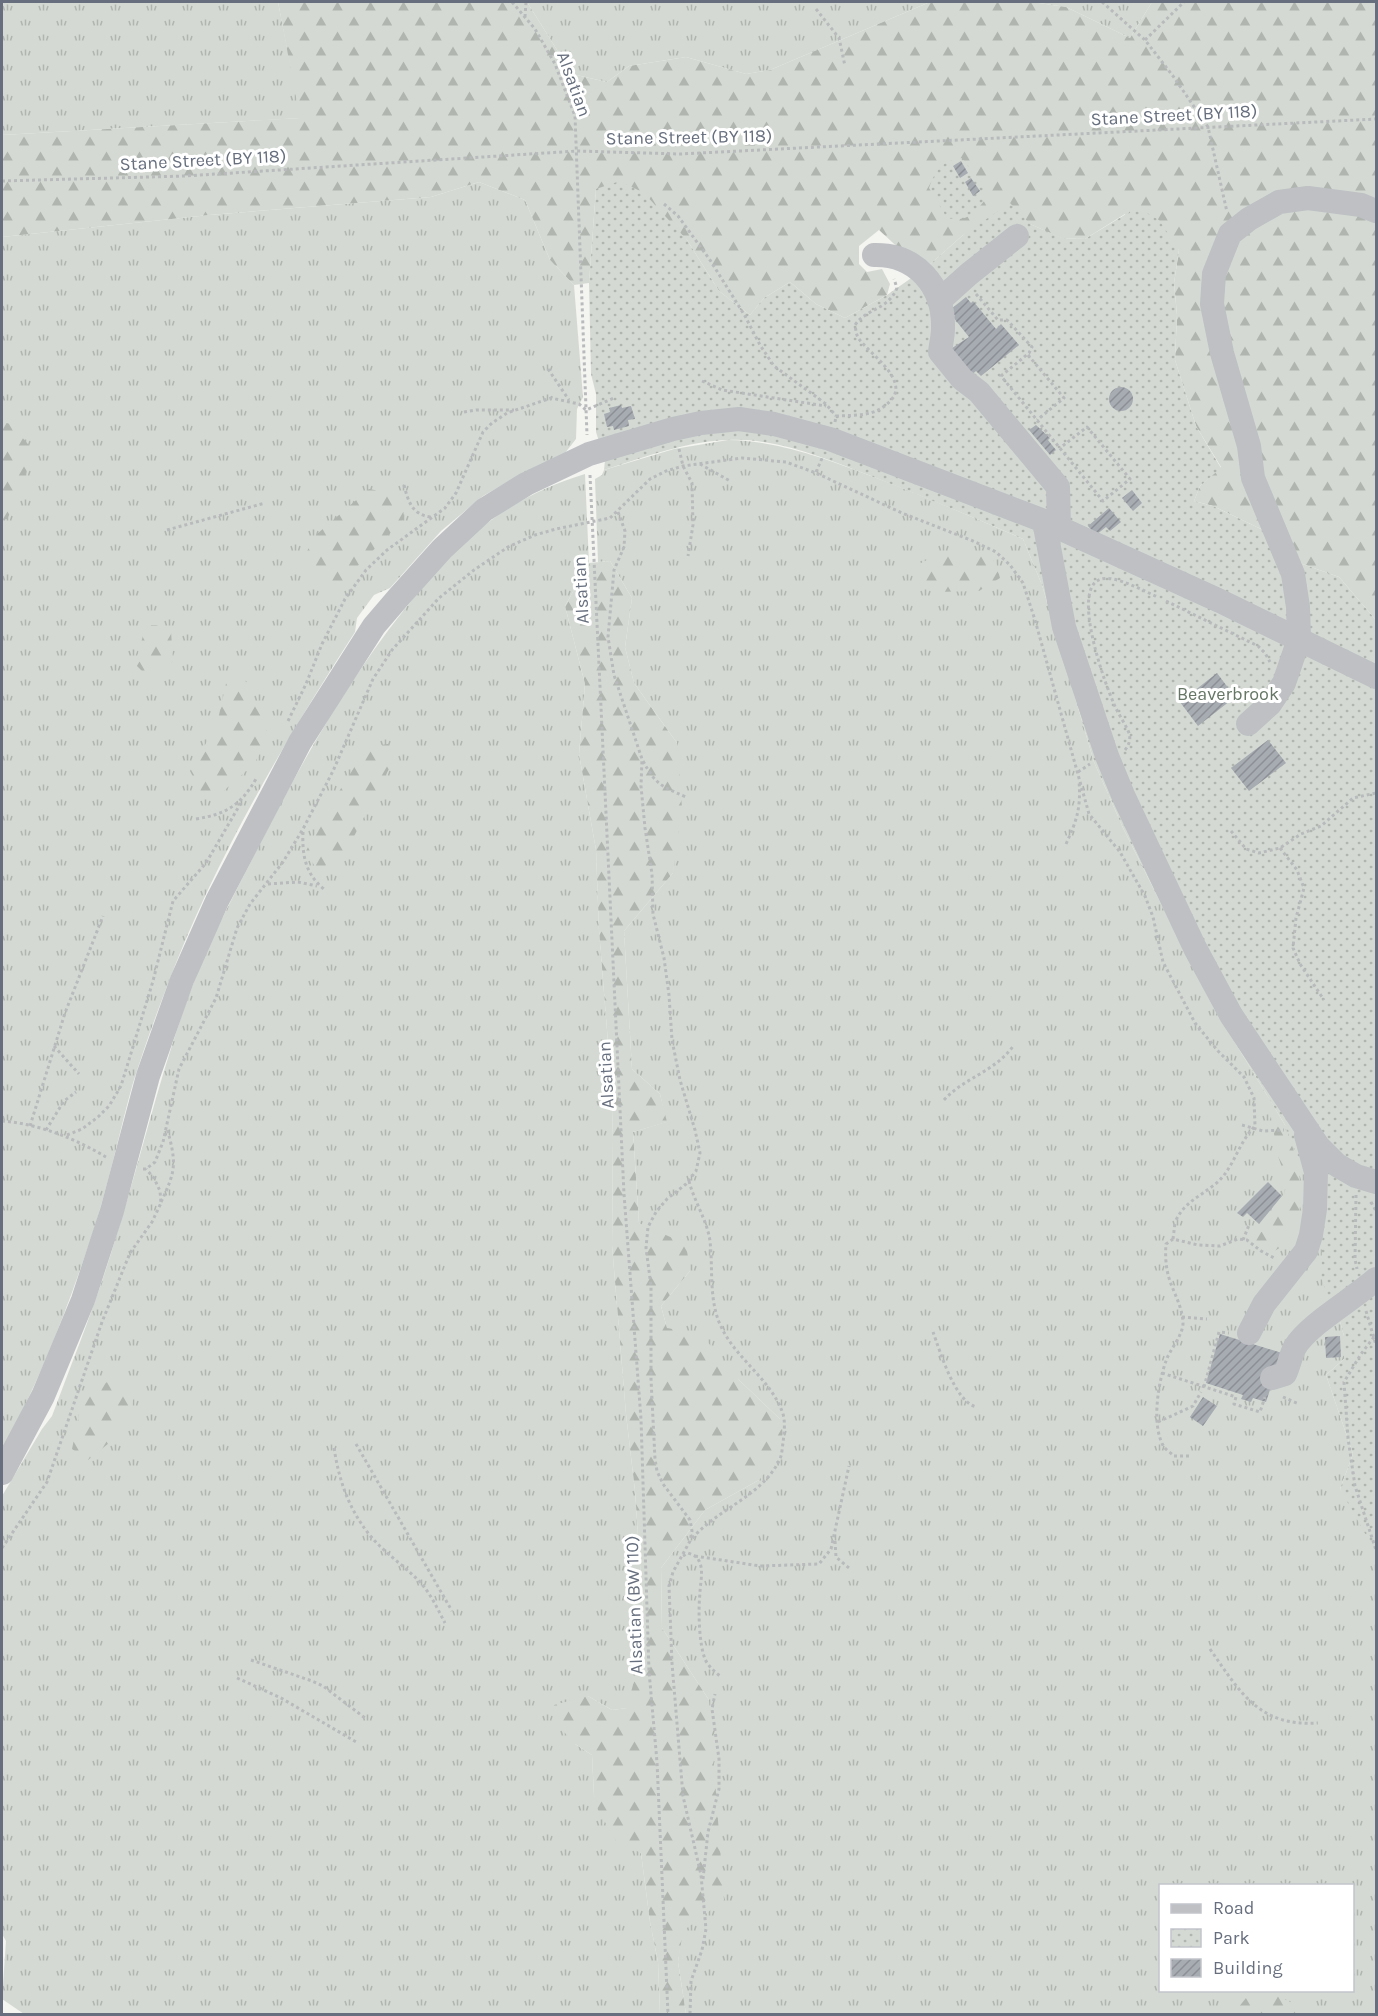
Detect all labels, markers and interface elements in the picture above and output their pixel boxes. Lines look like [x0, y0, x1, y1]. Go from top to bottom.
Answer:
street label: Alsatian [552, 48, 596, 120]
street label: Stane Street (BY 118) [1090, 100, 1258, 130]
street label: Stane Street (BY 118) [605, 125, 773, 149]
street label: Stane Street (BY 118) [119, 145, 287, 175]
street label: Alsatian [568, 556, 594, 624]
park label: Beaverbrook [1177, 683, 1279, 705]
street label: Alsatian [593, 1041, 619, 1109]
street label: Alsatian (BW 110) [621, 1535, 647, 1675]
legend [1159, 1884, 1354, 1992]
text: Road [1213, 1897, 1254, 1919]
text: Park [1213, 1927, 1250, 1949]
text: Building [1213, 1957, 1283, 1979]

